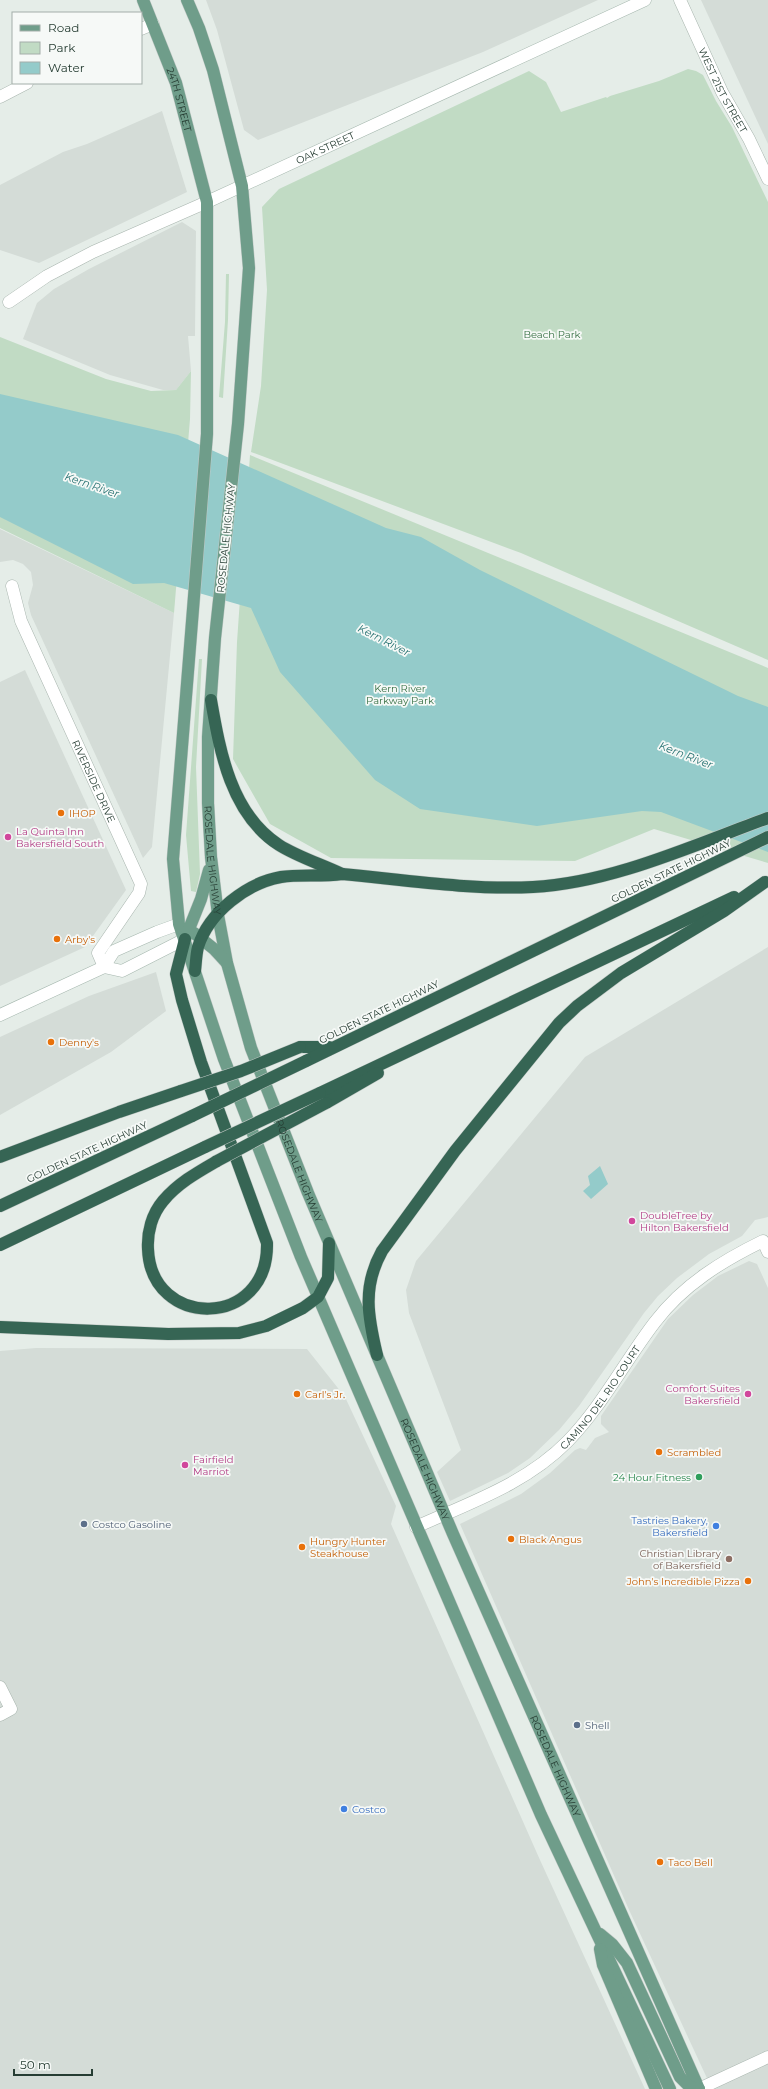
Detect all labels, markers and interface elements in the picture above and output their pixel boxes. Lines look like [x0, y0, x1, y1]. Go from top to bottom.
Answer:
legend [12, 12, 142, 84]
text: Road [48, 20, 79, 35]
text: Park [48, 40, 76, 55]
street label: WEST 21ST STREET [696, 45, 751, 135]
text: Water [48, 60, 85, 75]
street label: 24TH STREET [164, 65, 195, 133]
street label: OAK STREET [294, 128, 357, 167]
park label: Beach Park [523, 328, 581, 341]
water label: Kern River [63, 469, 122, 501]
street label: ROSEDALE HIGHWAY [214, 482, 238, 593]
water label: Kern River [356, 621, 413, 659]
park label: Kern River Parkway Park [366, 682, 434, 707]
street label: RIVERSIDE DRIVE [69, 738, 119, 825]
water label: Kern River [657, 738, 715, 772]
street label: ROSEDALE HIGHWAY [202, 805, 225, 916]
place label: IHOP [69, 807, 96, 820]
marker: IHOP [56, 808, 66, 818]
place label: La Quinta Inn Bakersfield South [16, 825, 104, 850]
marker: La Quinta Inn Bakersfield South [3, 832, 13, 842]
street label: GOLDEN STATE HIGHWAY [609, 836, 734, 906]
place label: Arby's [65, 933, 95, 946]
marker: Arby's [52, 934, 62, 944]
street label: GOLDEN STATE HIGHWAY [317, 977, 442, 1047]
place label: Denny's [59, 1036, 99, 1049]
marker: Denny's [46, 1037, 56, 1047]
street label: ROSEDALE HIGHWAY [273, 1117, 326, 1225]
street label: GOLDEN STATE HIGHWAY [25, 1118, 150, 1186]
place label: DoubleTree by Hilton Bakersfield [640, 1209, 729, 1234]
marker: DoubleTree by Hilton Bakersfield [627, 1216, 637, 1226]
street label: CAMINO DEL RIO COURT [557, 1343, 643, 1452]
place label: Comfort Suites Bakersfield [666, 1382, 740, 1407]
place label: Carl's Jr. [305, 1388, 345, 1401]
marker: Carl's Jr. [292, 1389, 302, 1399]
marker: Comfort Suites Bakersfield [743, 1389, 753, 1399]
street label: ROSEDALE HIGHWAY [398, 1416, 453, 1523]
place label: Scrambled [667, 1446, 721, 1459]
marker: Scrambled [654, 1447, 664, 1457]
place label: Fairfield Marriot [193, 1453, 233, 1478]
marker: Fairfield Marriot [180, 1460, 190, 1470]
place label: 24 Hour Fitness [613, 1471, 691, 1484]
marker: 24 Hour Fitness [694, 1472, 704, 1482]
place label: Tastries Bakery, Bakersfield [631, 1514, 708, 1539]
place label: Costco Gasoline [92, 1518, 171, 1531]
marker: Costco Gasoline [79, 1519, 89, 1529]
marker: Tastries Bakery, Bakersfield [711, 1521, 721, 1531]
place label: Black Angus [519, 1533, 582, 1546]
marker: Black Angus [506, 1534, 516, 1544]
place label: Hungry Hunter Steakhouse [310, 1535, 386, 1560]
marker: Hungry Hunter Steakhouse [297, 1542, 307, 1552]
place label: Christian Library of Bakersfield [639, 1547, 722, 1572]
marker: Christian Library of Bakersfield [724, 1554, 734, 1564]
place label: John's Incredible Pizza [626, 1575, 740, 1588]
marker: John's Incredible Pizza [743, 1576, 753, 1586]
street label: ROSEDALE HIGHWAY [528, 1713, 584, 1819]
place label: Shell [585, 1719, 609, 1732]
marker: Shell [572, 1720, 582, 1730]
place label: Costco [352, 1803, 386, 1816]
marker: Costco [339, 1804, 349, 1814]
place label: Taco Bell [668, 1856, 713, 1869]
marker: Taco Bell [655, 1857, 665, 1867]
scale bar [14, 2051, 92, 2077]
text: 50 m [20, 2057, 51, 2072]

